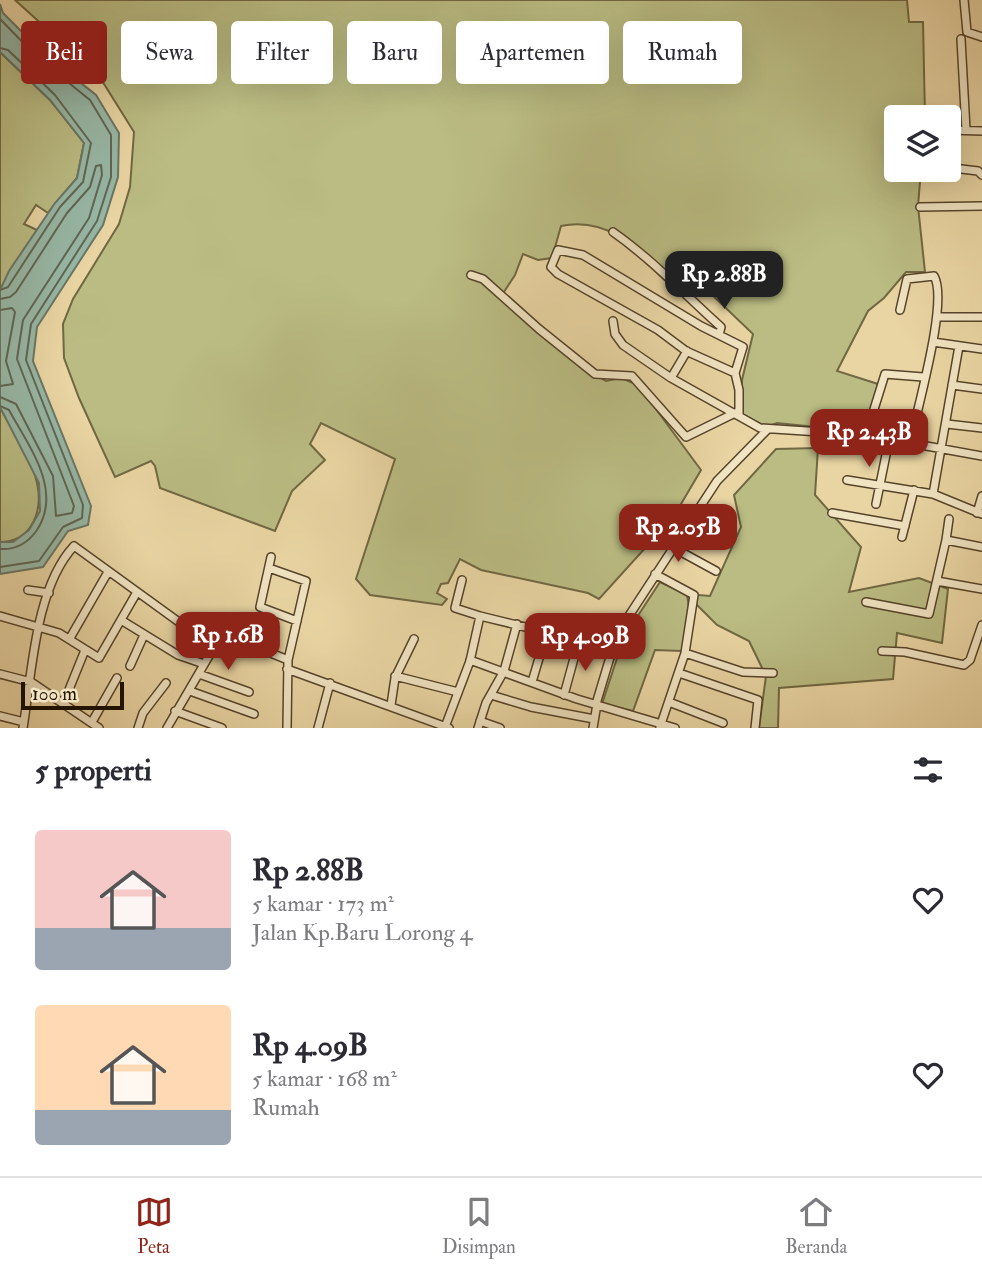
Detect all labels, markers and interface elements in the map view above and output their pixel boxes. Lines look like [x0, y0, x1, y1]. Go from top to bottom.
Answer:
chip: Beli [21, 21, 107, 84]
chip: Sewa [121, 21, 217, 84]
chip: Filter [231, 21, 333, 84]
chip: Baru [347, 21, 442, 84]
chip: Apartemen [456, 21, 609, 84]
chip: Rumah [623, 21, 742, 84]
map controls [884, 105, 961, 182]
button: layers [884, 105, 961, 182]
pin: Rp 2.88B [652, 252, 796, 311]
text: Rp 2.88B [681, 259, 767, 288]
pin: Rp 2.43B [797, 410, 941, 469]
text: Rp 2.43B [826, 417, 912, 446]
pin: Rp 2.05B [606, 504, 750, 564]
text: Rp 2.05B [635, 512, 721, 541]
pin: Rp 1.6B [163, 612, 293, 672]
pin: Rp 4.09B [513, 614, 657, 673]
text: Rp 1.6B [192, 620, 264, 649]
text: Rp 4.09B [541, 621, 629, 650]
scale bar [21, 679, 124, 711]
text: 100 m [32, 682, 77, 706]
icon: filters [909, 751, 947, 789]
text: 5 properti [35, 752, 152, 789]
text: Rp 2.88B [252, 852, 364, 889]
icon: home [91, 858, 175, 942]
icon: heart [909, 881, 947, 919]
text: 5 kamar · 173 m² [252, 889, 394, 918]
text: Jalan Kp.Baru Lorong 4 [252, 918, 472, 947]
text: Rp 4.09B [252, 1027, 368, 1064]
icon: home [91, 1033, 175, 1117]
icon: heart [909, 1056, 947, 1094]
text: 5 kamar · 168 m² [252, 1064, 397, 1093]
text: Rumah [252, 1093, 320, 1122]
tab: Peta [135, 1193, 173, 1259]
tab: Disimpan [442, 1193, 516, 1259]
tab: Beranda [785, 1193, 847, 1259]

